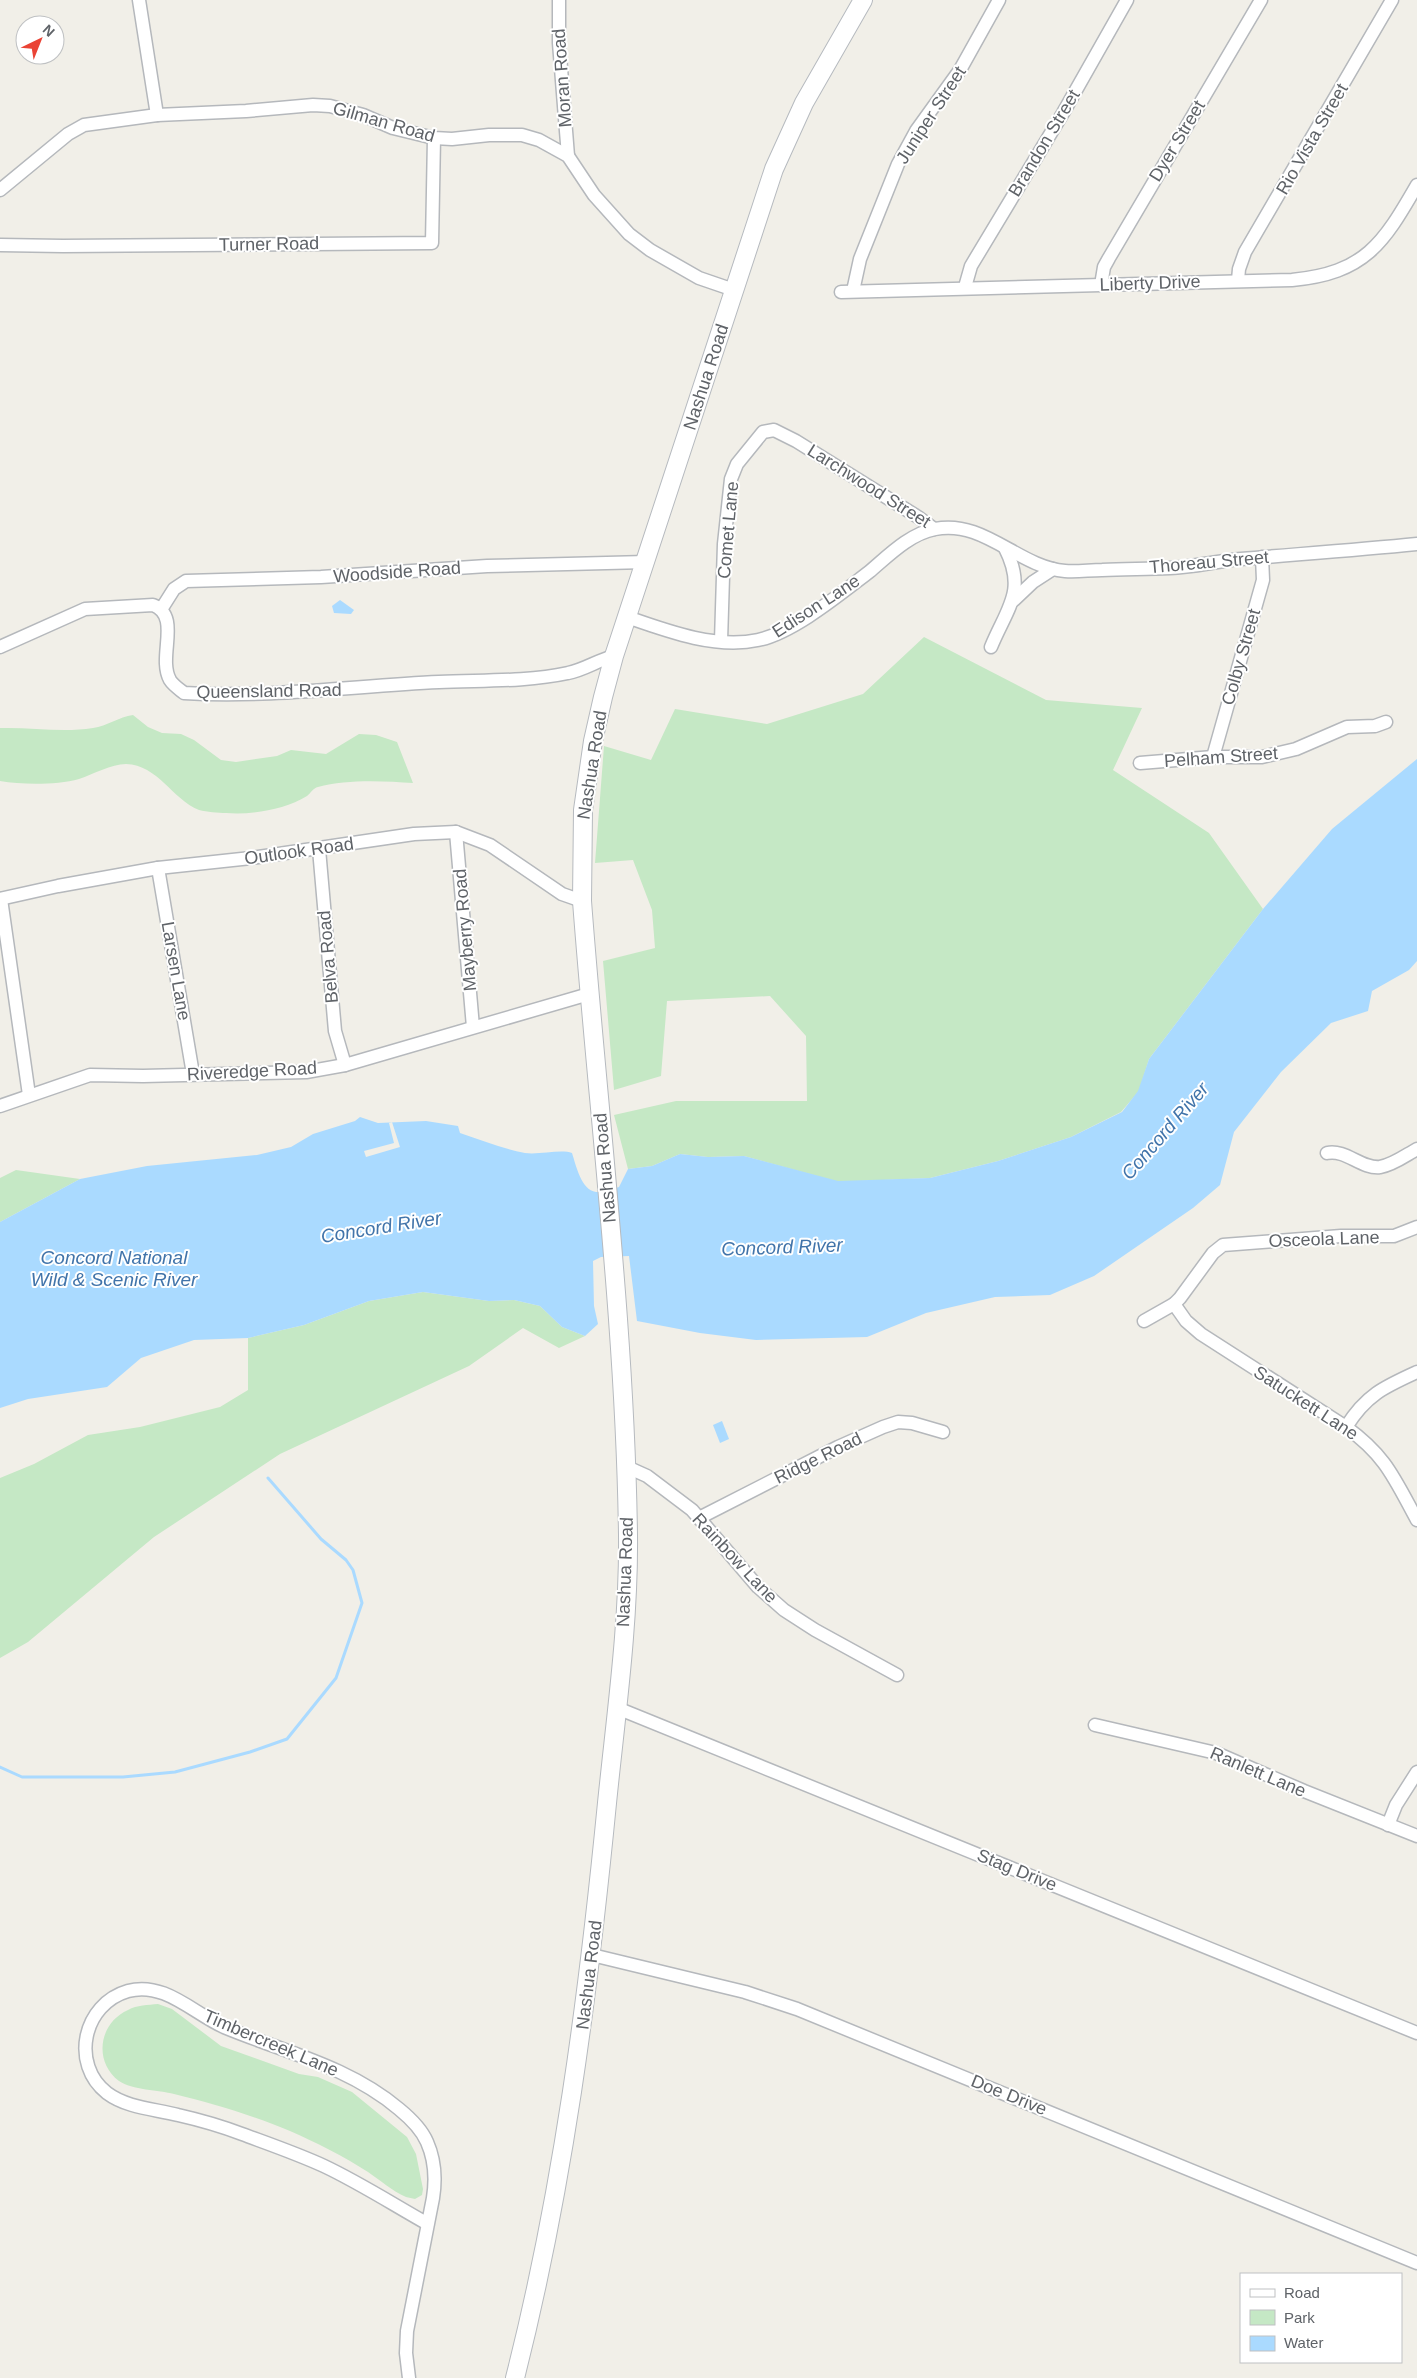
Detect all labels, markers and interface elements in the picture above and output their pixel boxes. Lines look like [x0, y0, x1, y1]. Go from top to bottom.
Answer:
north arrow [15, 15, 65, 65]
text: N [40, 21, 58, 40]
street label: Moran Road [549, 28, 575, 128]
street label: Juniper Street [892, 63, 970, 167]
street label: Rio Vista Street [1272, 80, 1352, 198]
street label: Brandon Street [1004, 86, 1084, 200]
street label: Dyer Street [1145, 97, 1209, 185]
street label: Gilman Road [331, 98, 437, 146]
street label: Turner Road [219, 233, 319, 255]
street label: Liberty Drive [1099, 271, 1201, 295]
street label: Nashua Road [679, 322, 733, 432]
street label: Larchwood Street [804, 440, 934, 532]
street label: Comet Lane [714, 480, 742, 580]
street label: Thoreau Street [1148, 547, 1270, 577]
street label: Woodside Road [333, 558, 461, 586]
street label: Edison Lane [769, 570, 863, 642]
street label: Colby Street [1218, 607, 1264, 707]
street label: Queensland Road [196, 680, 342, 702]
street label: Nashua Road [574, 709, 610, 821]
street label: Pelham Street [1163, 743, 1279, 771]
street label: Outlook Road [243, 833, 355, 869]
street label: Mayberry Road [450, 868, 480, 992]
street label: Belva Road [314, 910, 342, 1004]
street label: Larsen Lane [157, 920, 195, 1022]
street label: Riveredge Road [187, 1058, 317, 1084]
water label: Concord River [1117, 1078, 1213, 1184]
street label: Nashua Road [590, 1112, 620, 1224]
water label: Concord River [319, 1207, 443, 1247]
street label: Osceola Lane [1268, 1227, 1380, 1251]
water label: Concord River [721, 1234, 844, 1260]
water label: Concord National Wild & Scenic River [31, 1247, 198, 1290]
street label: Satuckett Lane [1250, 1362, 1362, 1444]
street label: Ridge Road [771, 1428, 865, 1488]
street label: Rainbow Lane [688, 1509, 782, 1607]
street label: Nashua Road [613, 1517, 637, 1627]
street label: Ranlett Lane [1207, 1743, 1309, 1801]
street label: Stag Drive [974, 1845, 1060, 1895]
street label: Nashua Road [572, 1919, 606, 2031]
street label: Timbercreek Lane [201, 2006, 341, 2080]
street label: Doe Drive [968, 2071, 1050, 2119]
legend [1240, 2273, 1402, 2363]
text: Road [1284, 2284, 1320, 2301]
text: Park [1284, 2309, 1315, 2326]
text: Water [1284, 2334, 1323, 2351]

